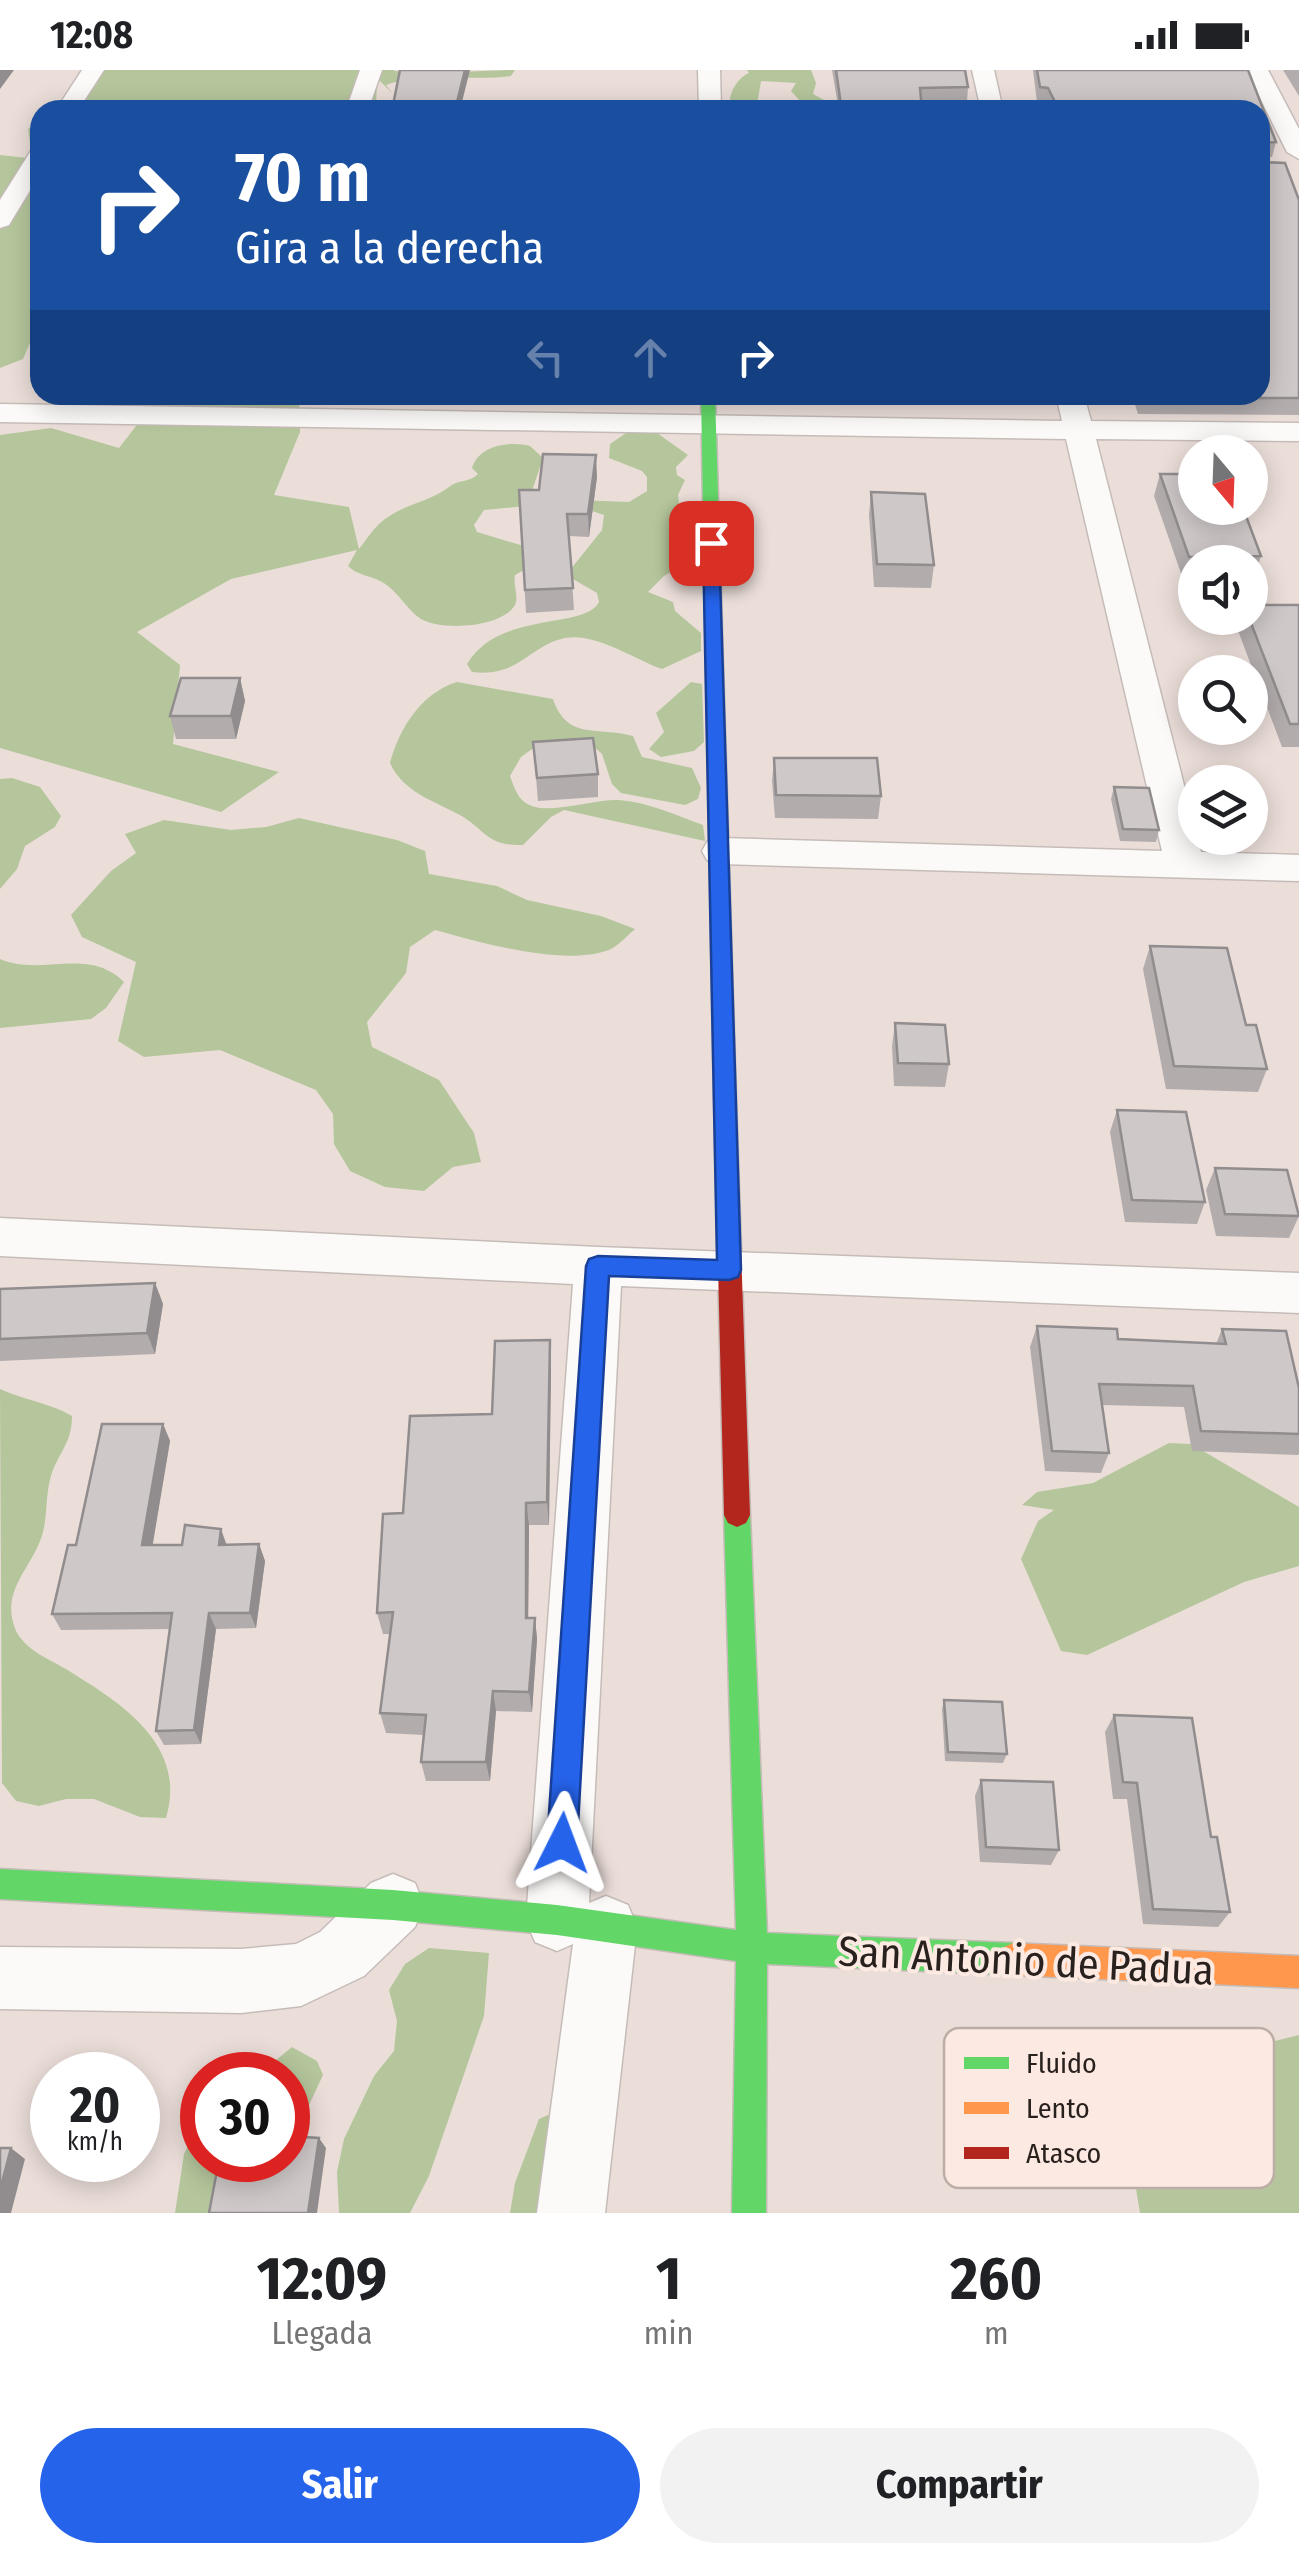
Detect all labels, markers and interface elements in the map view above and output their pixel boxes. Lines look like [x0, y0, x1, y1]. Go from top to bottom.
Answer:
text: 12:08 [50, 12, 133, 58]
text: 70 m [235, 136, 370, 220]
icon: right [70, 140, 200, 270]
text: Gira a la derecha [235, 221, 544, 275]
icon: left [518, 330, 573, 385]
icon: ahead [623, 330, 678, 385]
icon: right [728, 330, 783, 385]
north arrow [1178, 435, 1268, 525]
map controls [1178, 435, 1268, 855]
pin [669, 501, 754, 586]
icon: arrive [684, 516, 739, 571]
button: sound [1178, 545, 1268, 635]
button: search [1178, 655, 1268, 745]
button: layers [1178, 765, 1268, 855]
position arrow [510, 1791, 614, 1895]
street label: San Antonio de Padua [837, 1926, 1215, 1996]
legend [944, 2028, 1274, 2188]
text: Fluido [1026, 2047, 1097, 2080]
speed limit sign: 30 [180, 2052, 310, 2182]
text: 20 [70, 2075, 120, 2135]
text: Lento [1026, 2092, 1090, 2125]
text: km/h [67, 2127, 123, 2157]
text: Atasco [1026, 2137, 1101, 2170]
text: 12:09 [257, 2243, 387, 2315]
text: 1 [656, 2243, 681, 2315]
text: 260 [950, 2243, 1042, 2315]
text: Llegada [272, 2314, 372, 2352]
text: min [644, 2314, 693, 2352]
text: m [984, 2314, 1009, 2352]
button: Salir [40, 2428, 640, 2543]
button: Compartir [660, 2428, 1259, 2543]

